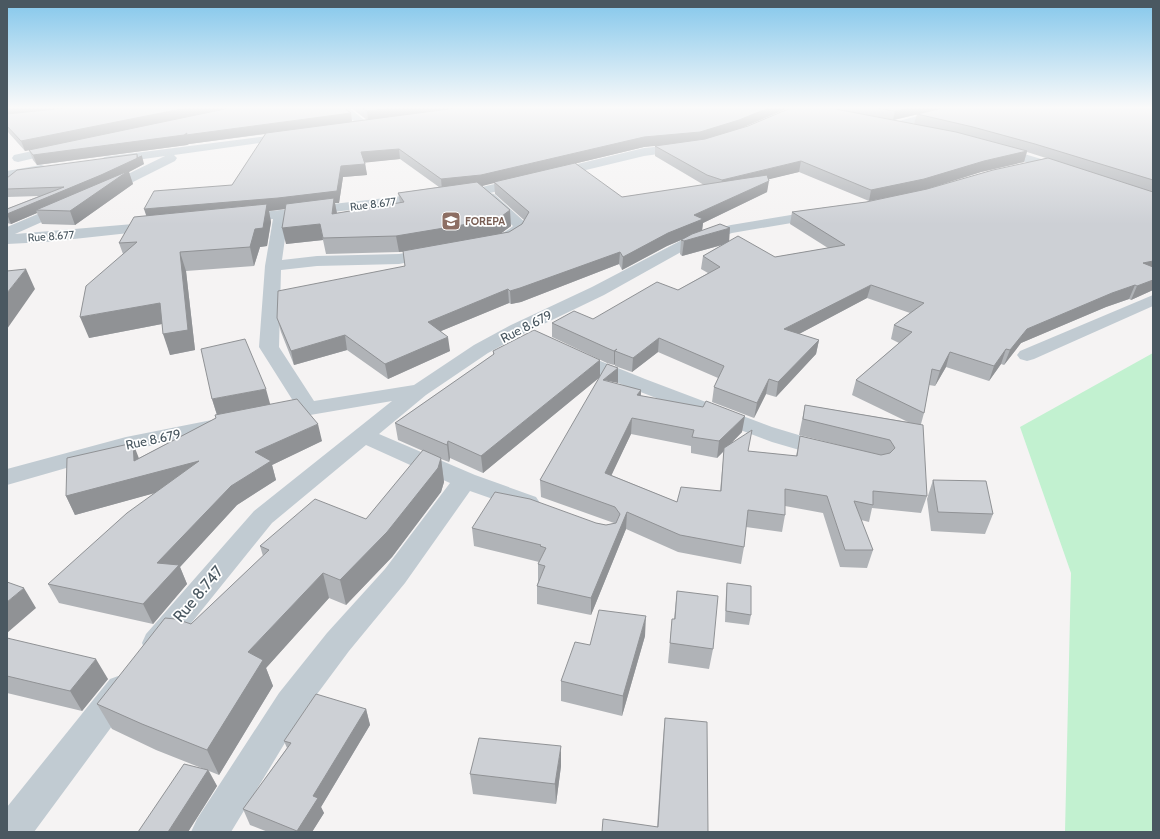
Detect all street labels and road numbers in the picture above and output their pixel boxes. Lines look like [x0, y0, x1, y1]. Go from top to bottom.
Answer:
street label: Rue 8.677 [349, 194, 397, 214]
street label: Rue 8.677 [27, 227, 75, 245]
street label: Rue 8.679 [497, 306, 555, 346]
street label: Rue 8.679 [124, 425, 182, 453]
street label: Rue 8.747 [169, 562, 227, 626]

